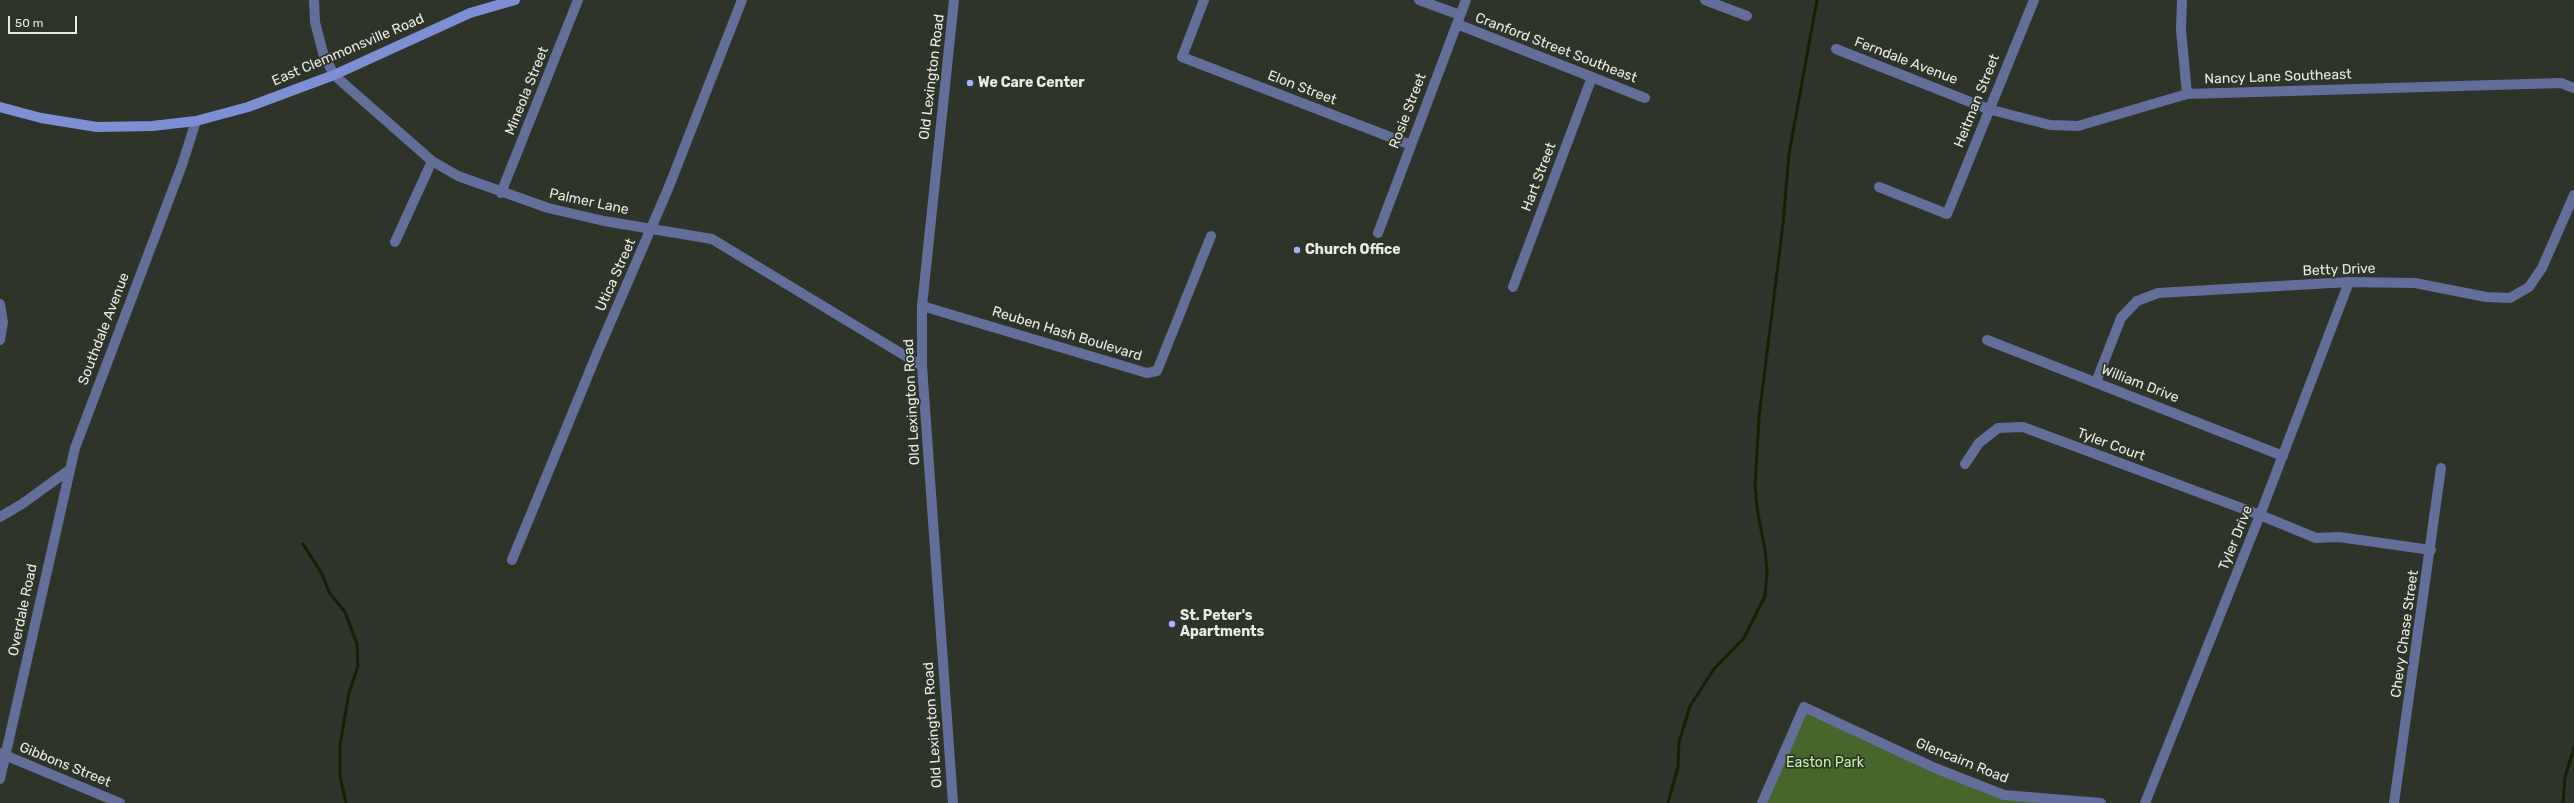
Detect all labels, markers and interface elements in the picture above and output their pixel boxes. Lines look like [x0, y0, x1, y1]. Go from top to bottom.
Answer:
scale bar [10, 8, 79, 34]
street label: Cranford Street Southeast [1473, 9, 1639, 87]
street label: East Clemmonsville Road [269, 10, 427, 90]
street label: Old Lexington Road [916, 13, 948, 141]
text: 50 m [15, 16, 43, 30]
street label: Ferndale Avenue [1852, 34, 1960, 88]
street label: Mineola Street [502, 44, 552, 138]
street label: Heitman Street [1951, 52, 2003, 150]
street label: Nancy Lane Southeast [2204, 66, 2352, 88]
street label: Elon Street [1265, 67, 1339, 109]
street label: Rosie Street [1386, 71, 1430, 151]
place label: We Care Center [978, 75, 1085, 91]
marker: We Care Center [965, 78, 975, 88]
street label: Hart Street [1518, 140, 1560, 214]
street label: Palmer Lane [548, 185, 630, 219]
street label: Utica Street [592, 236, 640, 314]
place label: Church Office [1305, 242, 1401, 258]
marker: Church Office [1292, 245, 1302, 255]
street label: Betty Drive [2302, 260, 2376, 280]
street label: Southdale Avenue [75, 270, 133, 388]
street label: Reuben Hash Boulevard [990, 303, 1144, 365]
street label: Old Lexington Road [900, 338, 924, 466]
street label: William Drive [2099, 361, 2181, 407]
street label: Tyler Court [2075, 425, 2147, 465]
street label: Tyler Drive [2215, 503, 2257, 573]
street label: Overdale Road [5, 562, 41, 658]
street label: Chevy Chase Street [2388, 569, 2422, 699]
place label: St. Peter's Apartments [1180, 608, 1264, 640]
marker: St. Peter's Apartments [1167, 619, 1177, 629]
street label: Old Lexington Road [920, 661, 946, 789]
street label: Glencairn Road [1913, 735, 2011, 787]
street label: Gibbons Street [17, 739, 113, 791]
park label: Easton Park [1786, 755, 1864, 771]

